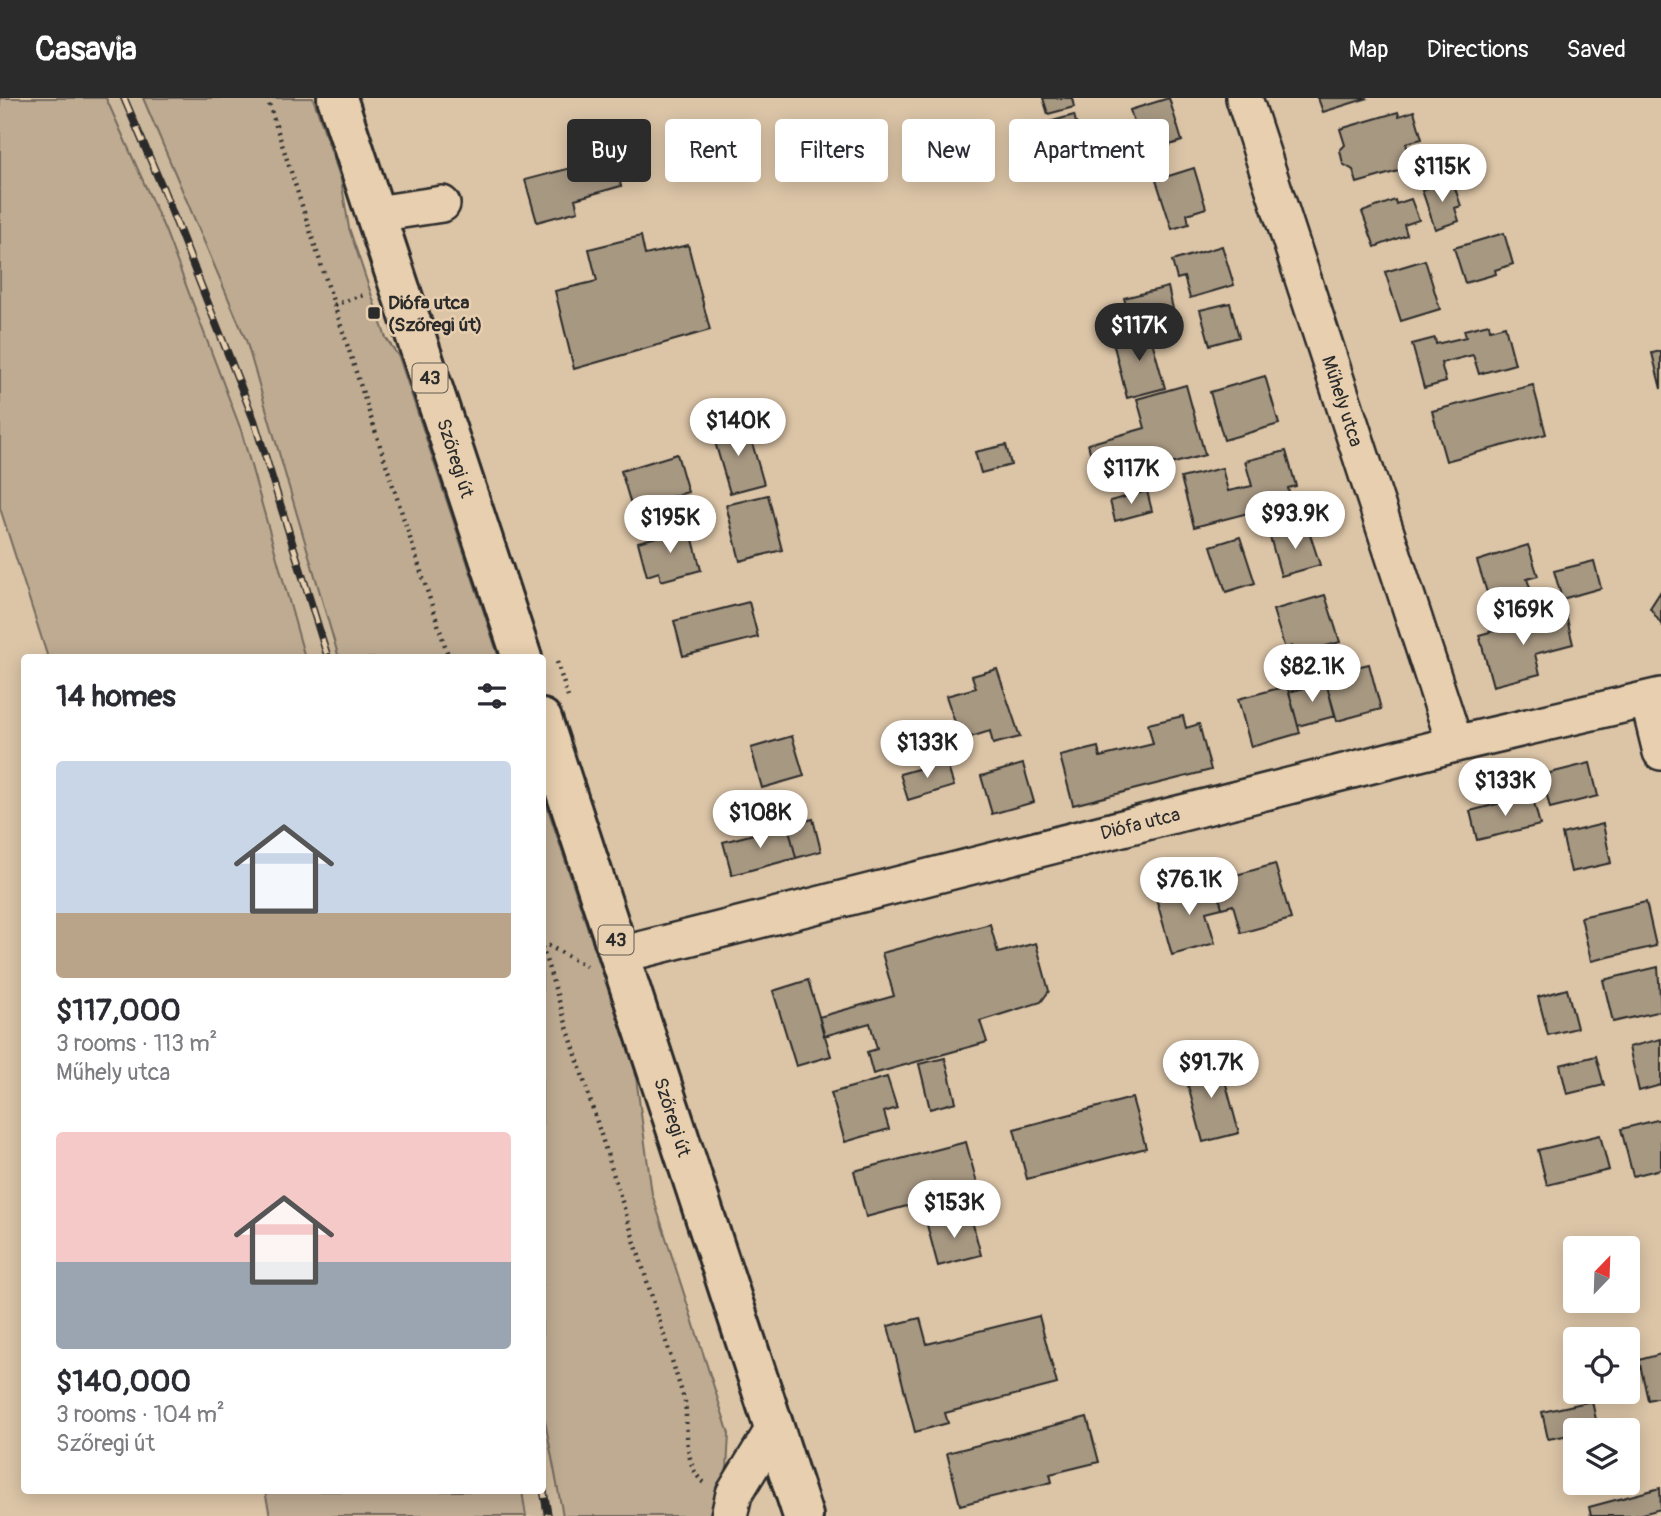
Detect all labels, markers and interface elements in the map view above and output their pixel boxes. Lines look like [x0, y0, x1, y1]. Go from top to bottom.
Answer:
text: Casavia [35, 29, 137, 70]
text: Map [1349, 35, 1389, 64]
text: Directions [1427, 35, 1528, 64]
text: Saved [1566, 35, 1626, 64]
chip: Buy [567, 119, 651, 182]
chip: Rent [665, 119, 761, 182]
chip: Filters [775, 119, 888, 182]
chip: New [902, 119, 995, 182]
chip: Apartment [1009, 119, 1169, 182]
pin: $115K [1393, 144, 1491, 204]
text: $115K [1414, 152, 1470, 181]
place label: Diófa utca (Szőregi út) [388, 291, 482, 337]
pin: $117K [1090, 303, 1188, 363]
marker: Diófa utca (Szőregi út) [366, 305, 382, 321]
text: $117K [1111, 311, 1167, 340]
street label: Műhely utca [1316, 353, 1368, 450]
road number: 43 [412, 364, 448, 392]
pin: $140K [689, 398, 787, 458]
text: $140K [706, 406, 770, 435]
street label: Szőregi út [431, 416, 479, 501]
pin: $117K [1082, 446, 1180, 506]
text: $117K [1103, 454, 1159, 483]
pin: $93.9K [1238, 491, 1352, 551]
pin: $195K [621, 496, 719, 555]
text: $93.9K [1261, 499, 1329, 528]
text: $195K [640, 503, 700, 532]
pin: $169K [1474, 588, 1572, 647]
text: $169K [1493, 595, 1553, 624]
pin: $82.1K [1255, 644, 1369, 704]
text: $82.1K [1280, 652, 1344, 681]
icon: filters [473, 677, 511, 715]
text: 14 homes [56, 678, 176, 715]
pin: $133K [878, 720, 976, 780]
text: $133K [897, 728, 958, 757]
pin: $133K [1456, 758, 1554, 818]
text: $133K [1475, 766, 1536, 795]
pin: $108K [711, 790, 809, 850]
text: $108K [729, 798, 791, 827]
street label: Diófa utca [1098, 802, 1183, 845]
icon: home [221, 806, 347, 932]
pin: $76.1K [1132, 858, 1246, 917]
text: $76.1K [1156, 865, 1222, 894]
road number: 43 [598, 926, 634, 954]
text: $117,000 [56, 992, 181, 1029]
text: 3 rooms · 113 m² [56, 1029, 217, 1058]
pin: $91.7K [1154, 1040, 1268, 1100]
text: $91.7K [1179, 1048, 1243, 1077]
text: Műhely utca [56, 1058, 170, 1087]
street label: Szőregi út [648, 1075, 696, 1160]
icon: home [221, 1177, 347, 1303]
pin: $153K [905, 1180, 1003, 1240]
text: $153K [924, 1188, 984, 1217]
north arrow [1563, 1236, 1640, 1312]
map controls [1563, 1236, 1640, 1495]
button: locate [1563, 1327, 1640, 1404]
text: $140,000 [56, 1363, 191, 1400]
text: 3 rooms · 104 m² [56, 1400, 225, 1429]
button: layers [1563, 1418, 1640, 1495]
text: Szőregi út [56, 1429, 155, 1458]

